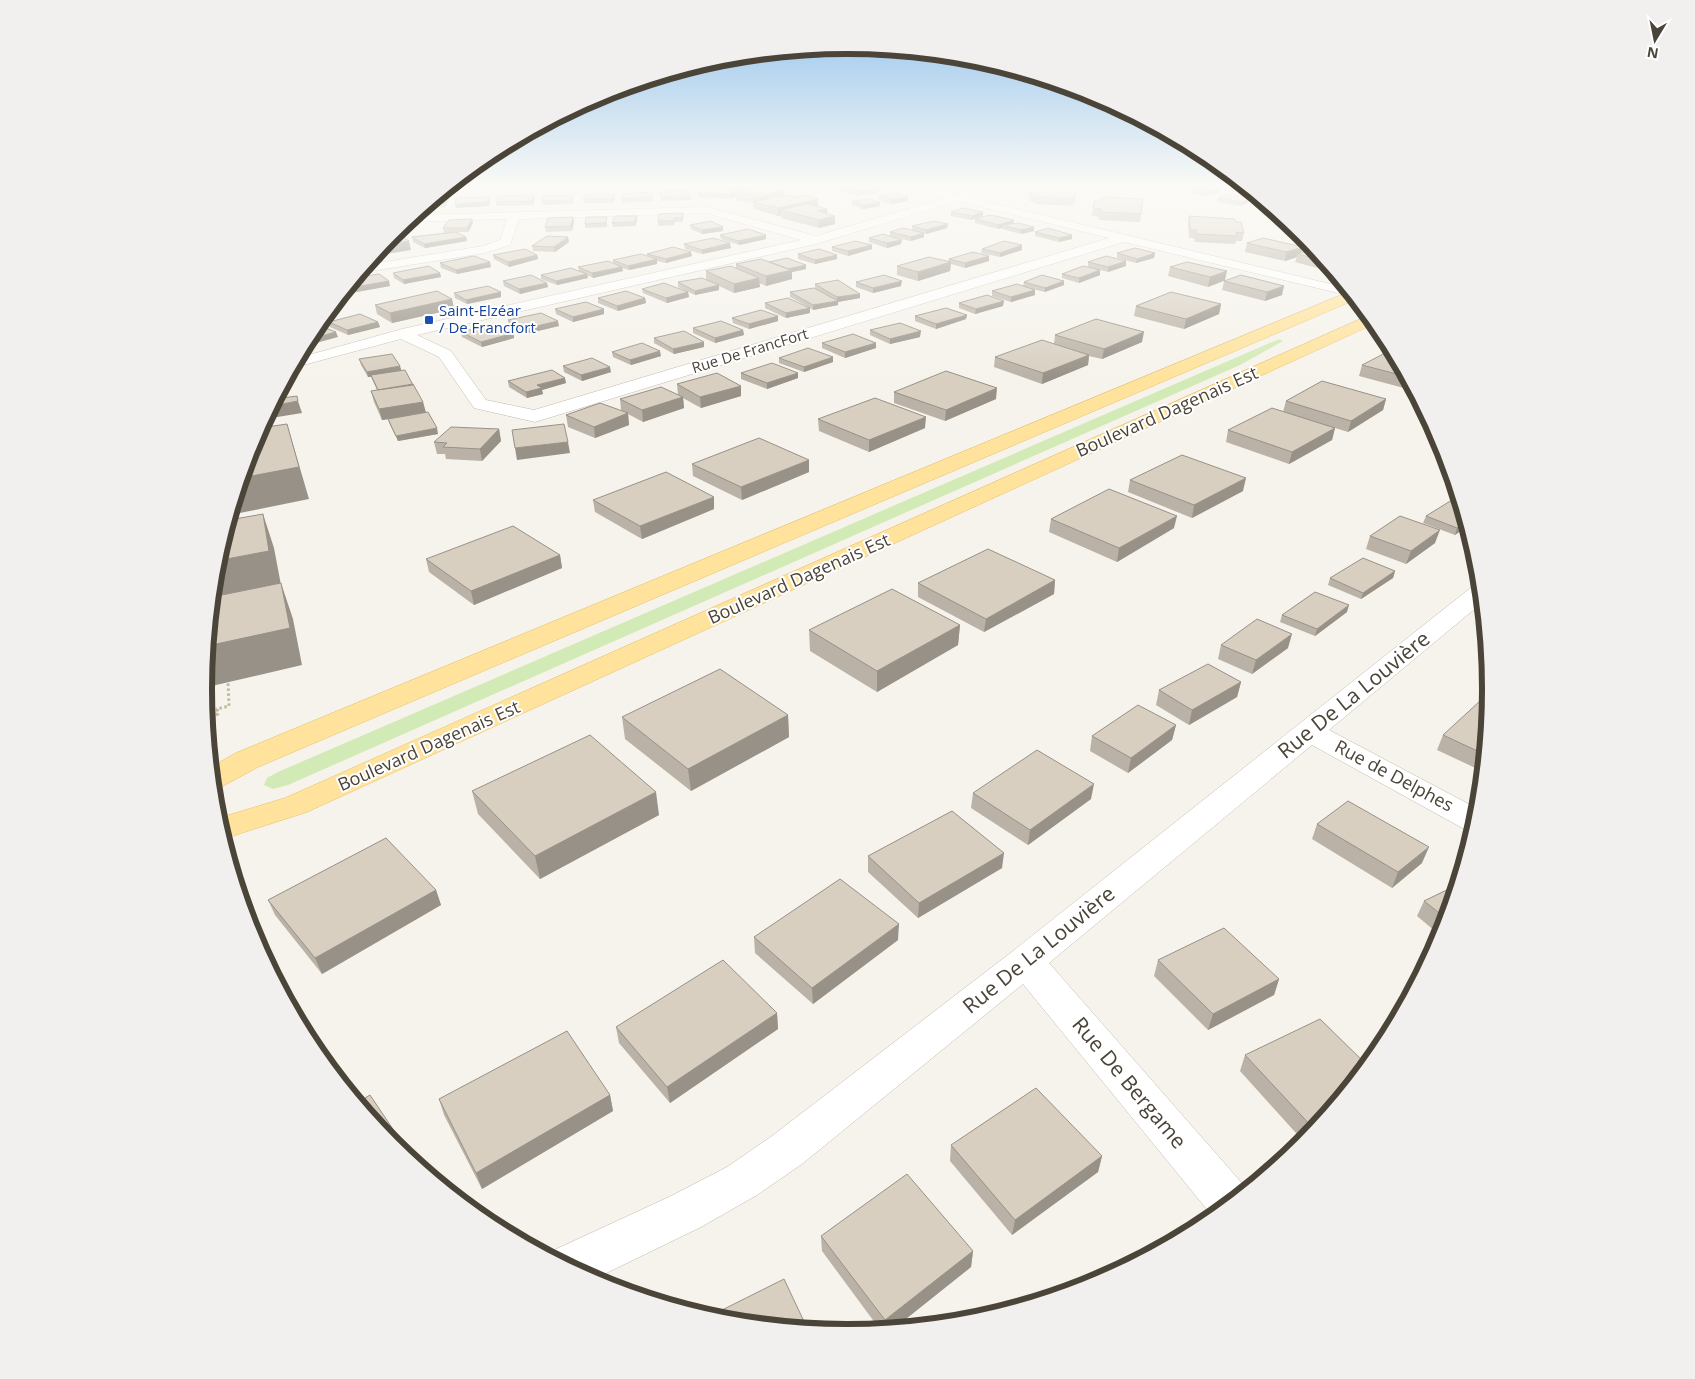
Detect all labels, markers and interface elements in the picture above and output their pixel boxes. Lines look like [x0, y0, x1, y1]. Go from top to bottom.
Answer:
north arrow [1630, 15, 1680, 65]
text: N [1645, 43, 1660, 64]
place label: Saint-Elzéar / De Francfort [439, 300, 536, 337]
marker: Saint-Elzéar / De Francfort [423, 314, 435, 326]
street label: Rue De FrancFort [689, 323, 810, 377]
street label: Boulevard Dagenais Est [1072, 360, 1261, 462]
street label: Boulevard Dagenais Est [704, 527, 893, 629]
street label: Rue De La Louvière [1271, 624, 1435, 764]
street label: Boulevard Dagenais Est [334, 694, 523, 796]
street label: Rue de Delphes [1331, 734, 1458, 817]
street label: Rue De La Louvière [956, 879, 1120, 1019]
street label: Rue De Bergame [1066, 1011, 1193, 1154]

